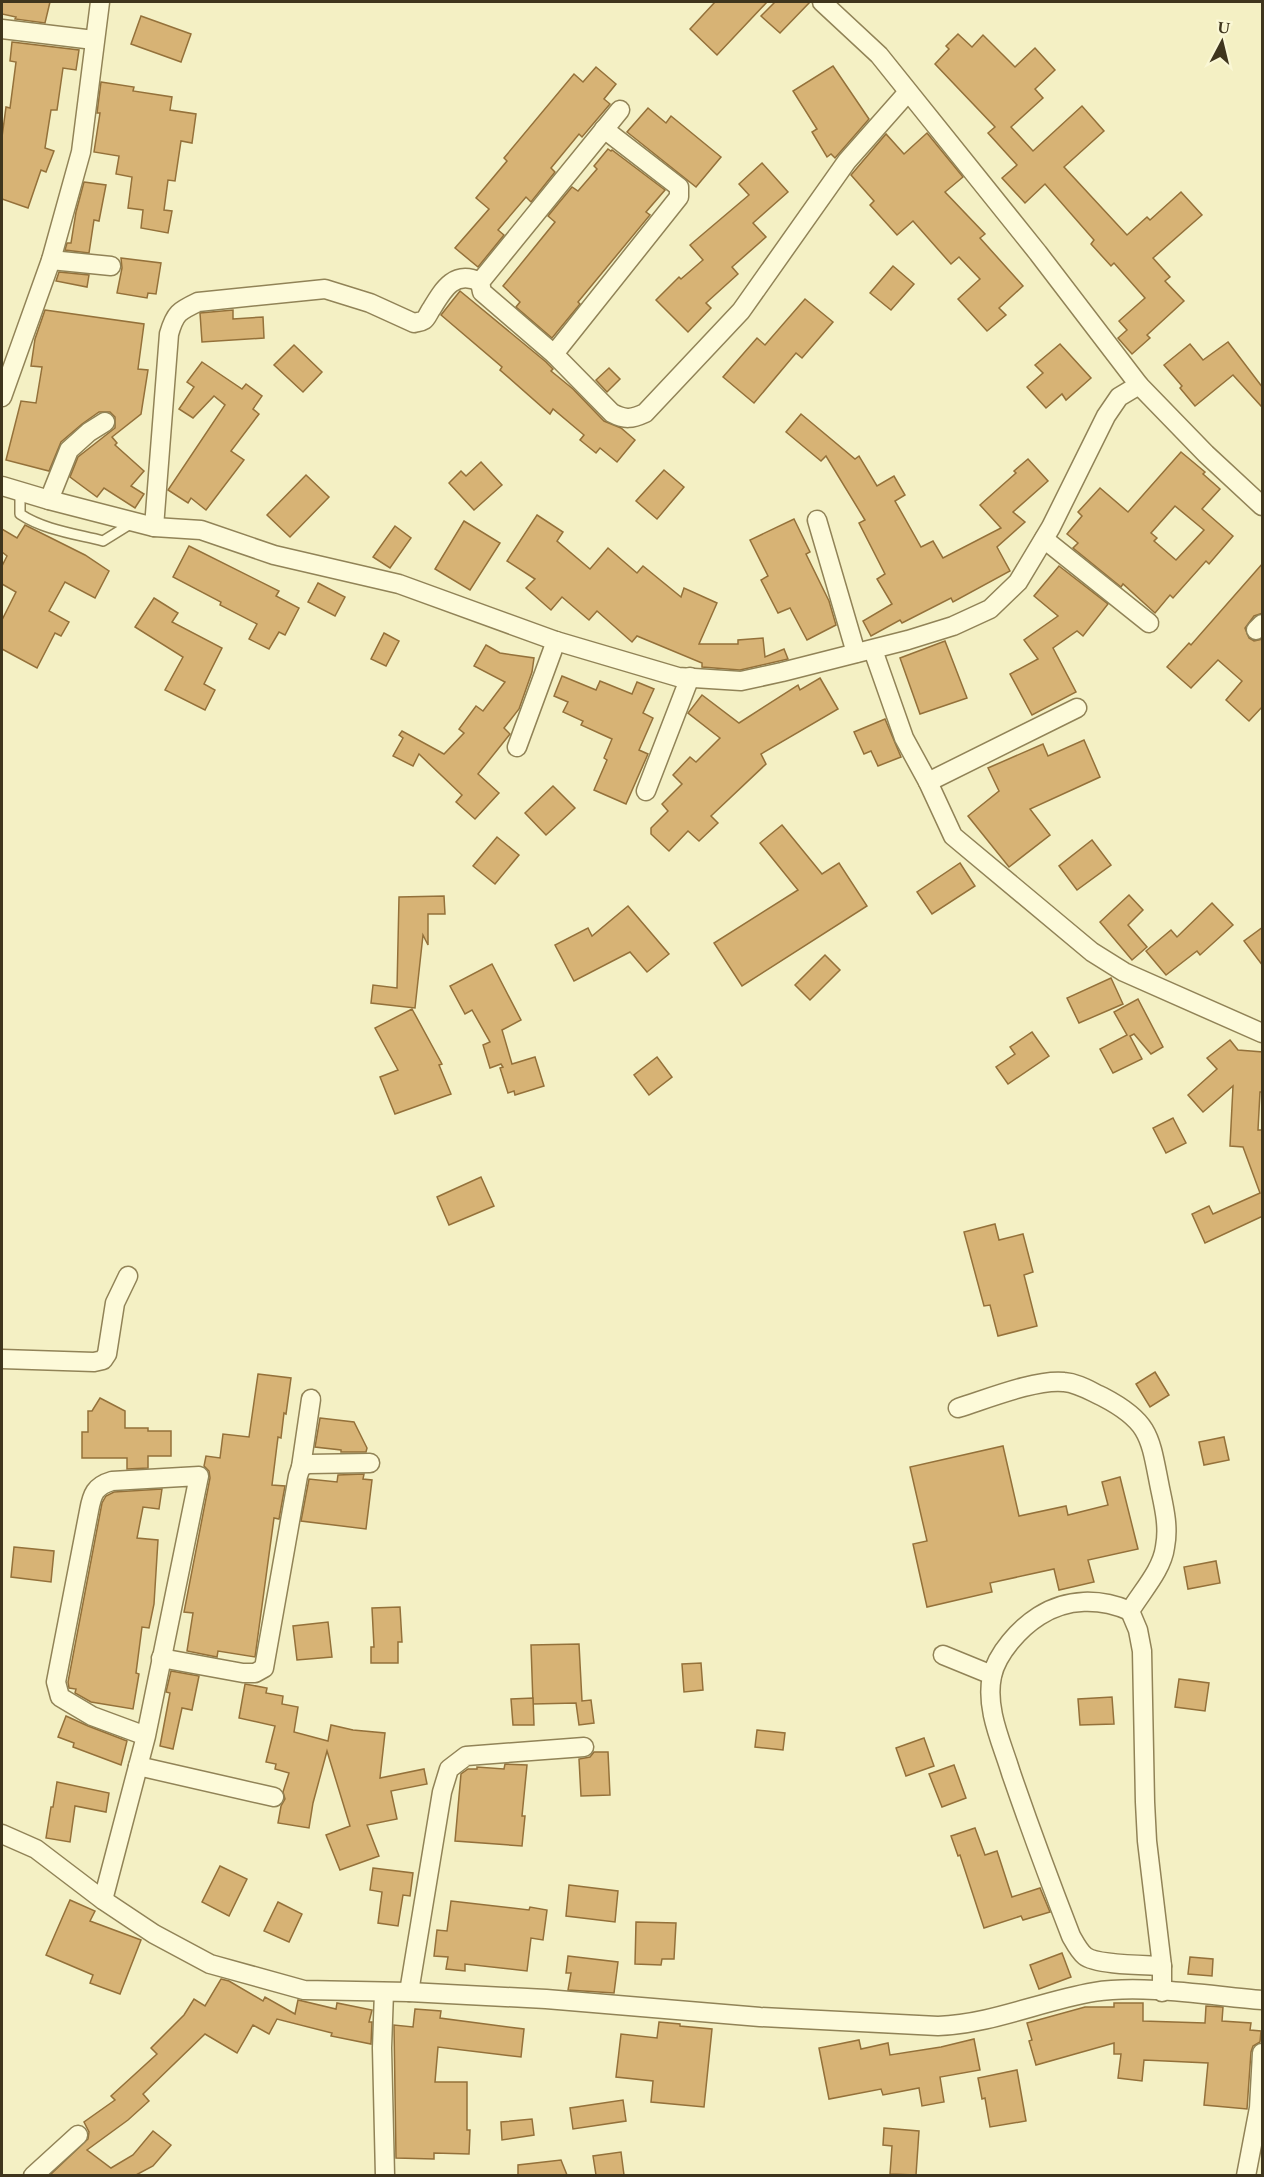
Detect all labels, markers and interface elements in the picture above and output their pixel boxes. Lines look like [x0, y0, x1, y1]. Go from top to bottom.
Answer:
north arrow [1192, 12, 1252, 72]
text: U [1216, 15, 1232, 41]

